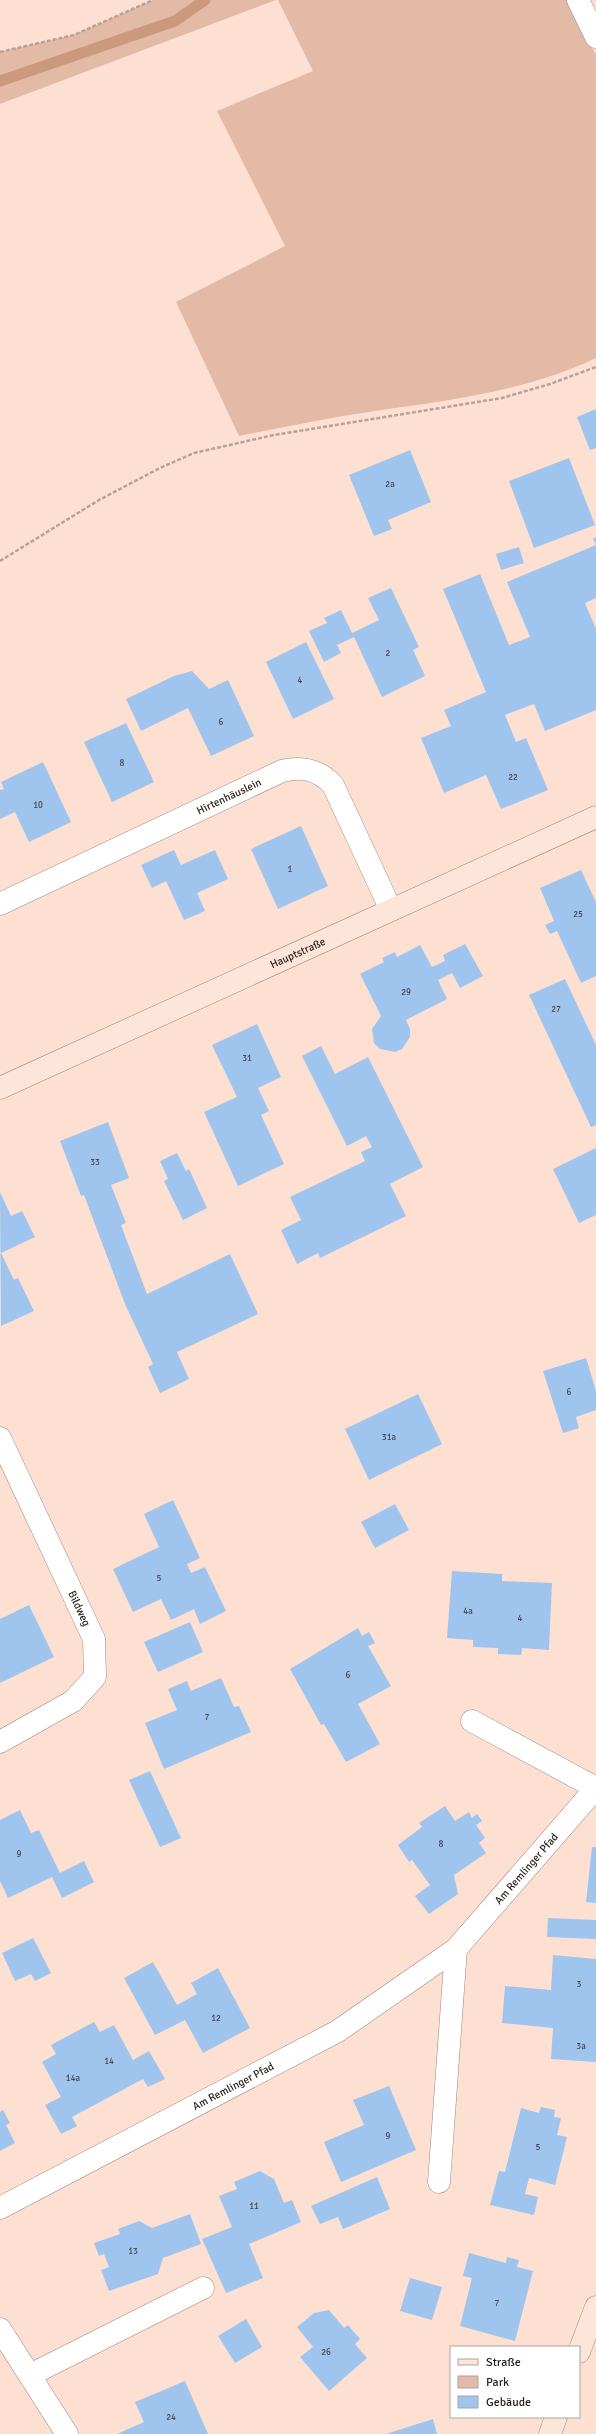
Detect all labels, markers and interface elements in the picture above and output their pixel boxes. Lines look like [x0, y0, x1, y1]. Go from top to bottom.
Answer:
house number: 2a [385, 479, 395, 490]
house number: 2 [386, 648, 391, 659]
house number: 4 [298, 675, 303, 686]
house number: 6 [219, 717, 224, 728]
house number: 8 [120, 758, 125, 769]
house number: 22 [508, 772, 518, 783]
street label: Hirtenhäuslein [194, 775, 263, 817]
house number: 10 [33, 800, 43, 811]
house number: 1 [288, 864, 293, 875]
house number: 25 [573, 909, 583, 920]
street label: Hauptstraße [268, 934, 327, 971]
house number: 29 [401, 987, 411, 998]
house number: 27 [551, 1004, 561, 1015]
house number: 31 [242, 1053, 252, 1064]
house number: 33 [90, 1157, 100, 1168]
house number: 6 [567, 1387, 572, 1398]
house number: 31a [382, 1432, 397, 1443]
house number: 5 [157, 1573, 162, 1584]
street label: Bildweg [66, 1588, 94, 1628]
house number: 4a [463, 1606, 473, 1617]
house number: 4 [518, 1613, 523, 1624]
house number: 6 [346, 1670, 351, 1681]
house number: 7 [205, 1712, 210, 1723]
street label: Am Remlinger Pfad [492, 1830, 561, 1907]
house number: 8 [439, 1839, 444, 1850]
house number: 9 [17, 1849, 22, 1860]
house number: 3 [577, 1979, 582, 1990]
house number: 12 [211, 2013, 221, 2024]
house number: 3a [576, 2041, 586, 2052]
house number: 14 [104, 2056, 114, 2067]
street label: Am Remlinger Pfad [190, 2059, 276, 2113]
house number: 14a [66, 2073, 81, 2084]
house number: 9 [386, 2131, 391, 2142]
house number: 5 [536, 2142, 541, 2153]
house number: 11 [249, 2201, 259, 2212]
house number: 13 [128, 2246, 138, 2257]
house number: 7 [495, 2298, 500, 2309]
legend [450, 2346, 580, 2418]
house number: 26 [321, 2347, 331, 2358]
text: Straße [486, 2355, 521, 2370]
text: Park [486, 2375, 509, 2390]
text: Gebäude [486, 2395, 531, 2410]
house number: 24 [166, 2412, 176, 2423]

